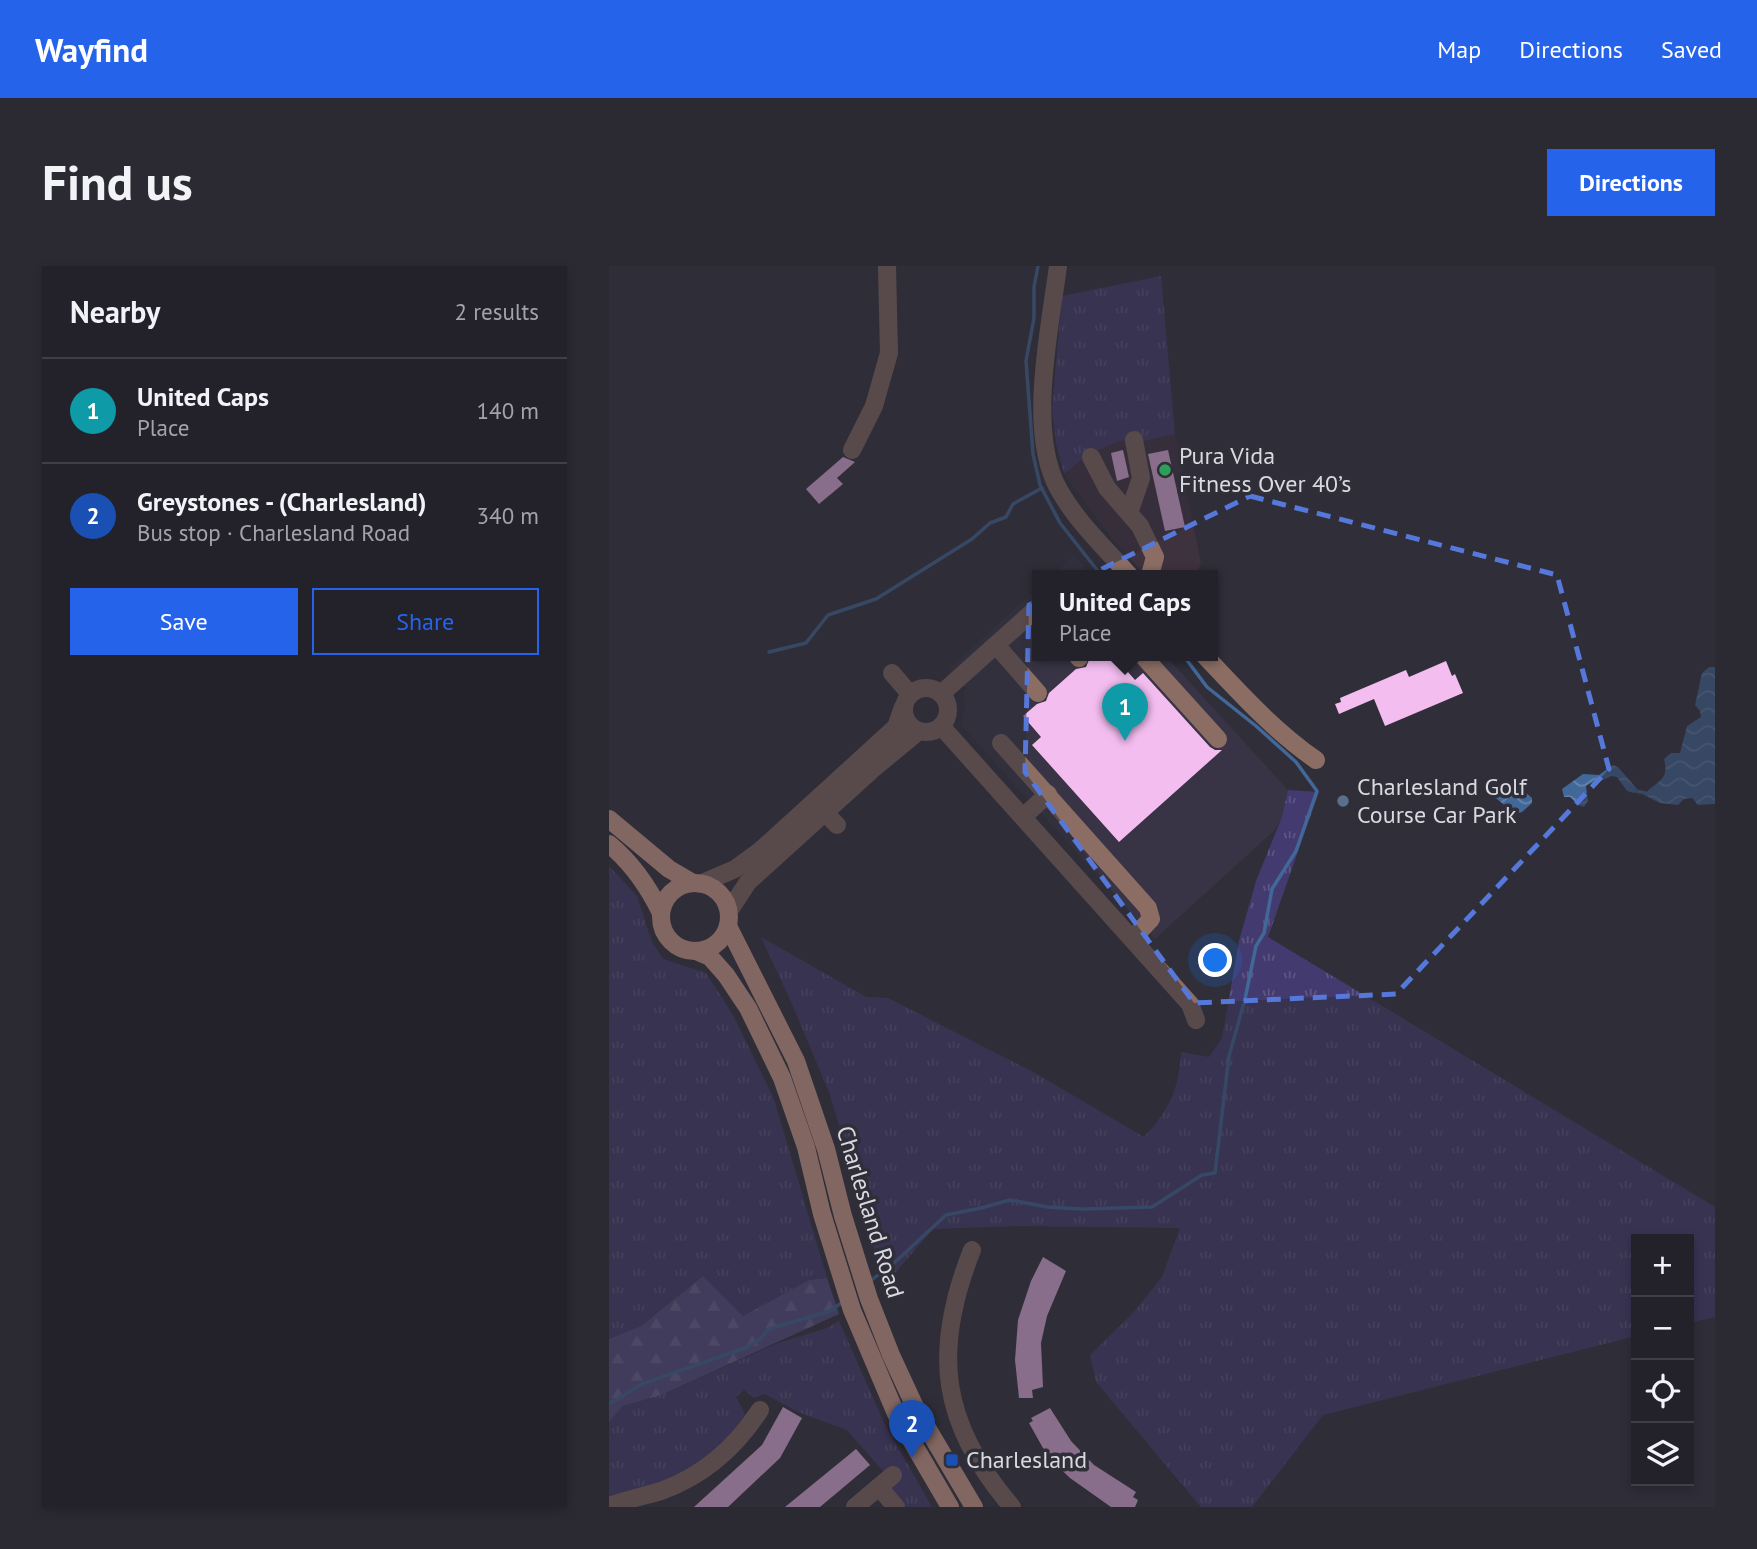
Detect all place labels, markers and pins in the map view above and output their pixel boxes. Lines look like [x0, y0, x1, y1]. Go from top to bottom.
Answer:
place label: Pura Vida Fitness Over 40’s [1179, 440, 1351, 499]
marker: Pura Vida Fitness Over 40’s [1157, 462, 1173, 478]
pin: 1 [1102, 683, 1148, 741]
place label: Charlesland Golf Course Car Park [1357, 771, 1528, 830]
marker: Charlesland Golf Course Car Park [1335, 793, 1351, 809]
pin: 2 [889, 1400, 935, 1458]
place label: Charlesland [966, 1444, 1087, 1475]
marker: Charlesland [944, 1452, 960, 1468]

